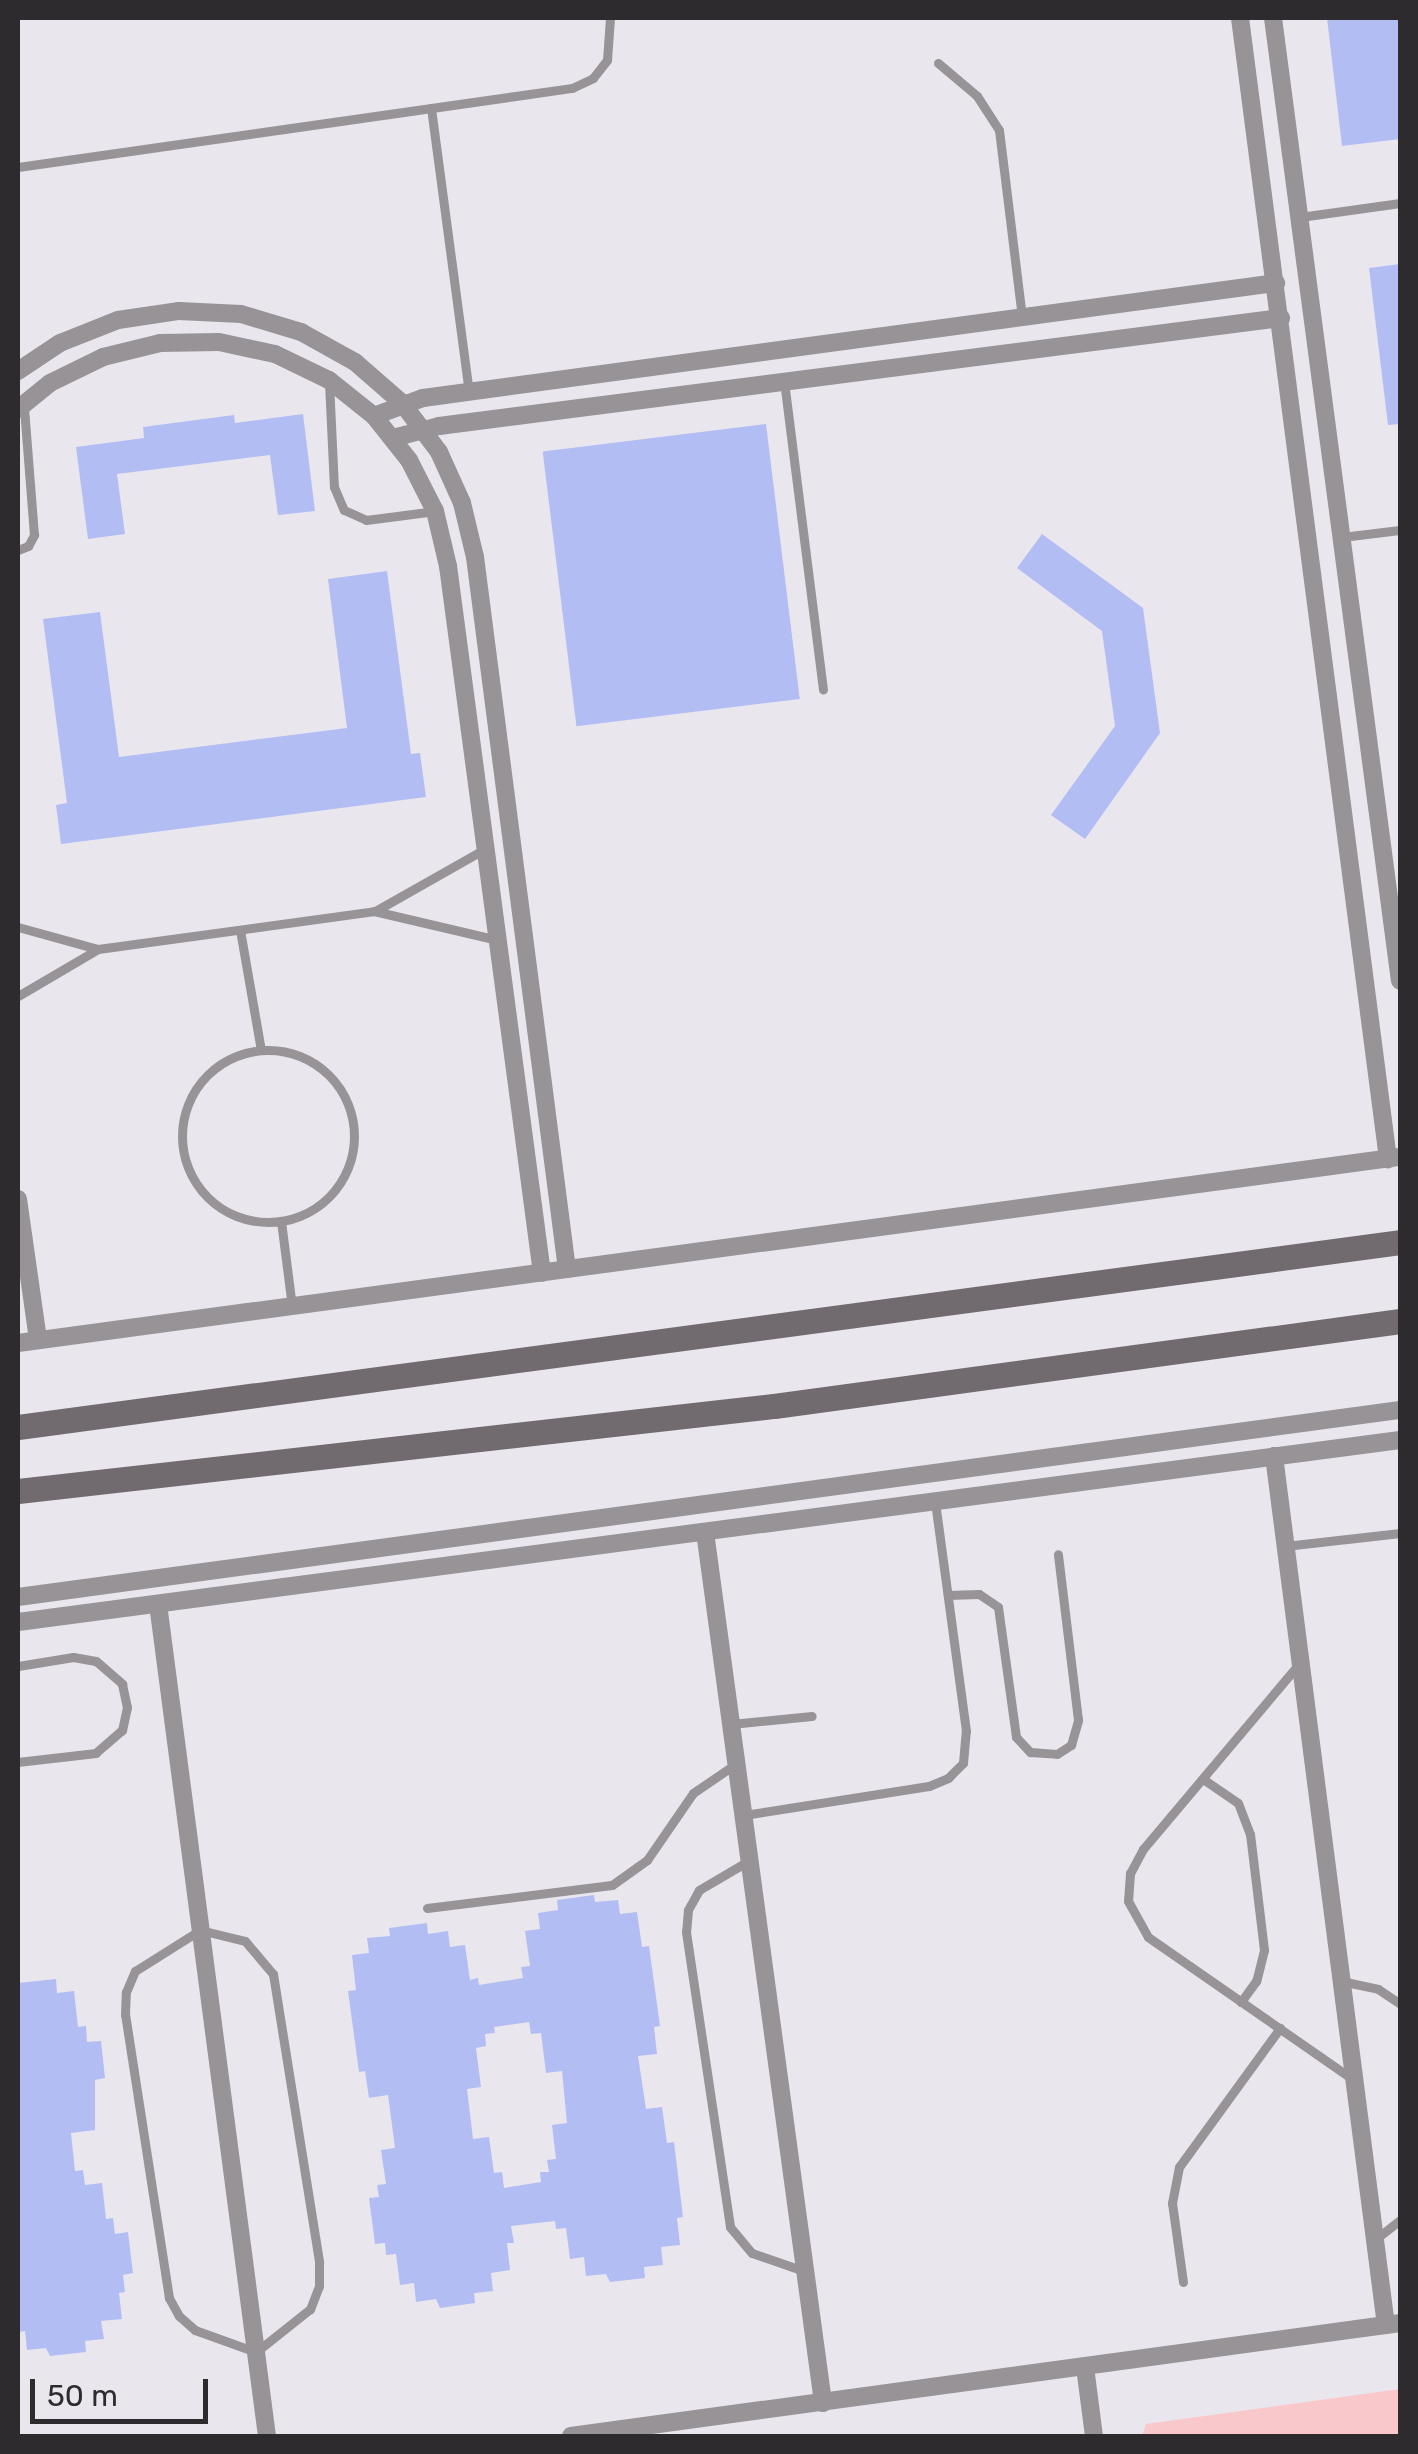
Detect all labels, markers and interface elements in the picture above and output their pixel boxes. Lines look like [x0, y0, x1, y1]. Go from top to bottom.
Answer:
scale bar [35, 2359, 212, 2421]
text: 50 m [47, 2378, 118, 2414]

